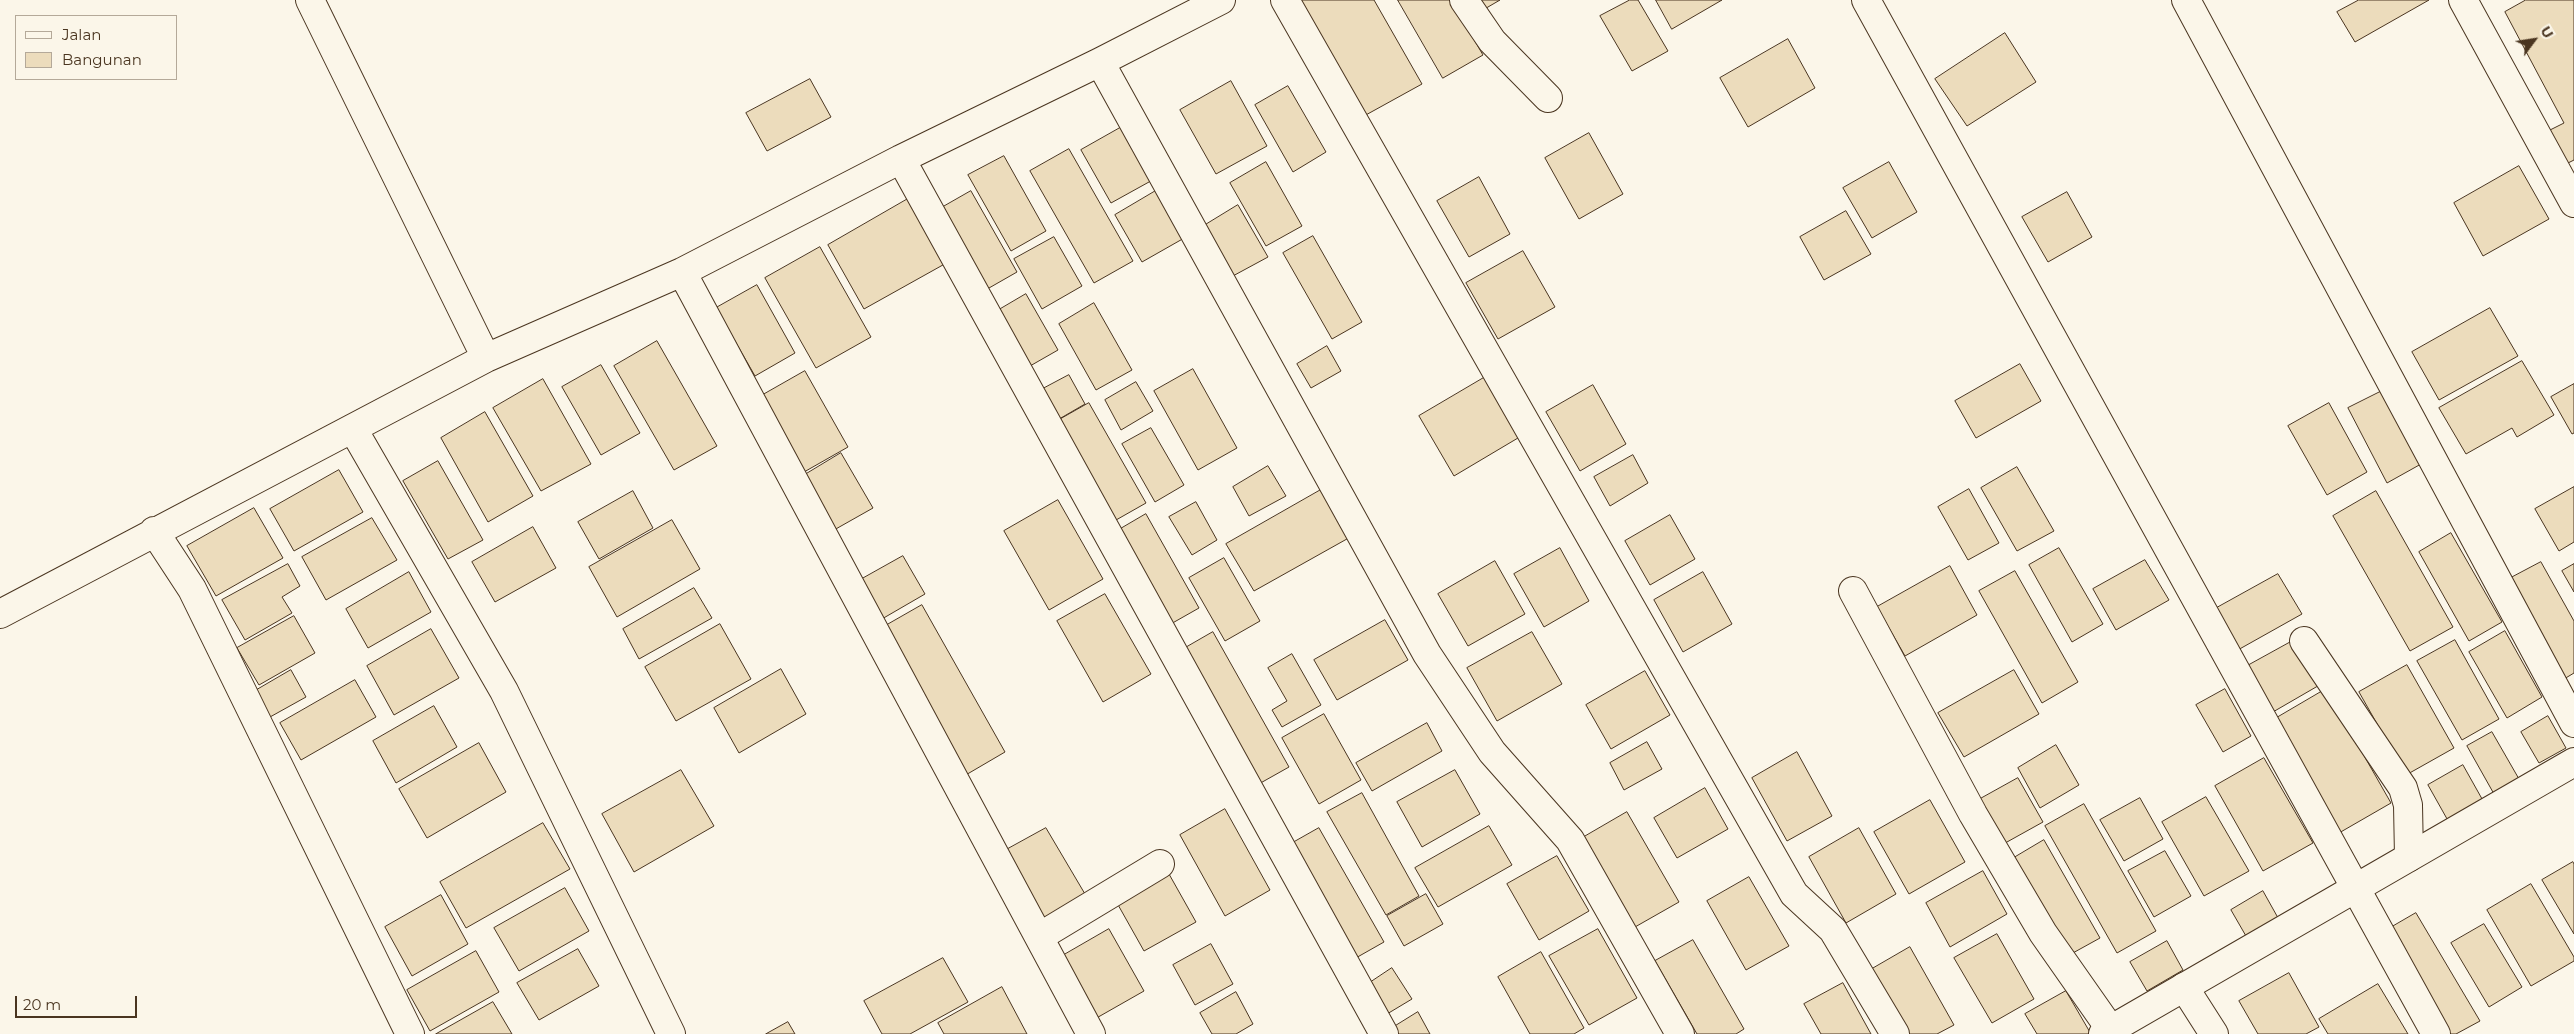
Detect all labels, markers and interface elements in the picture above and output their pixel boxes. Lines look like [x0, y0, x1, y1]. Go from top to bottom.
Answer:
legend [15, 15, 178, 80]
north arrow [2509, 15, 2559, 65]
text: U [2536, 23, 2557, 42]
text: Jalan [62, 25, 101, 44]
text: Bangunan [62, 50, 142, 69]
scale bar [18, 986, 140, 1018]
text: 20 m [23, 995, 61, 1014]

